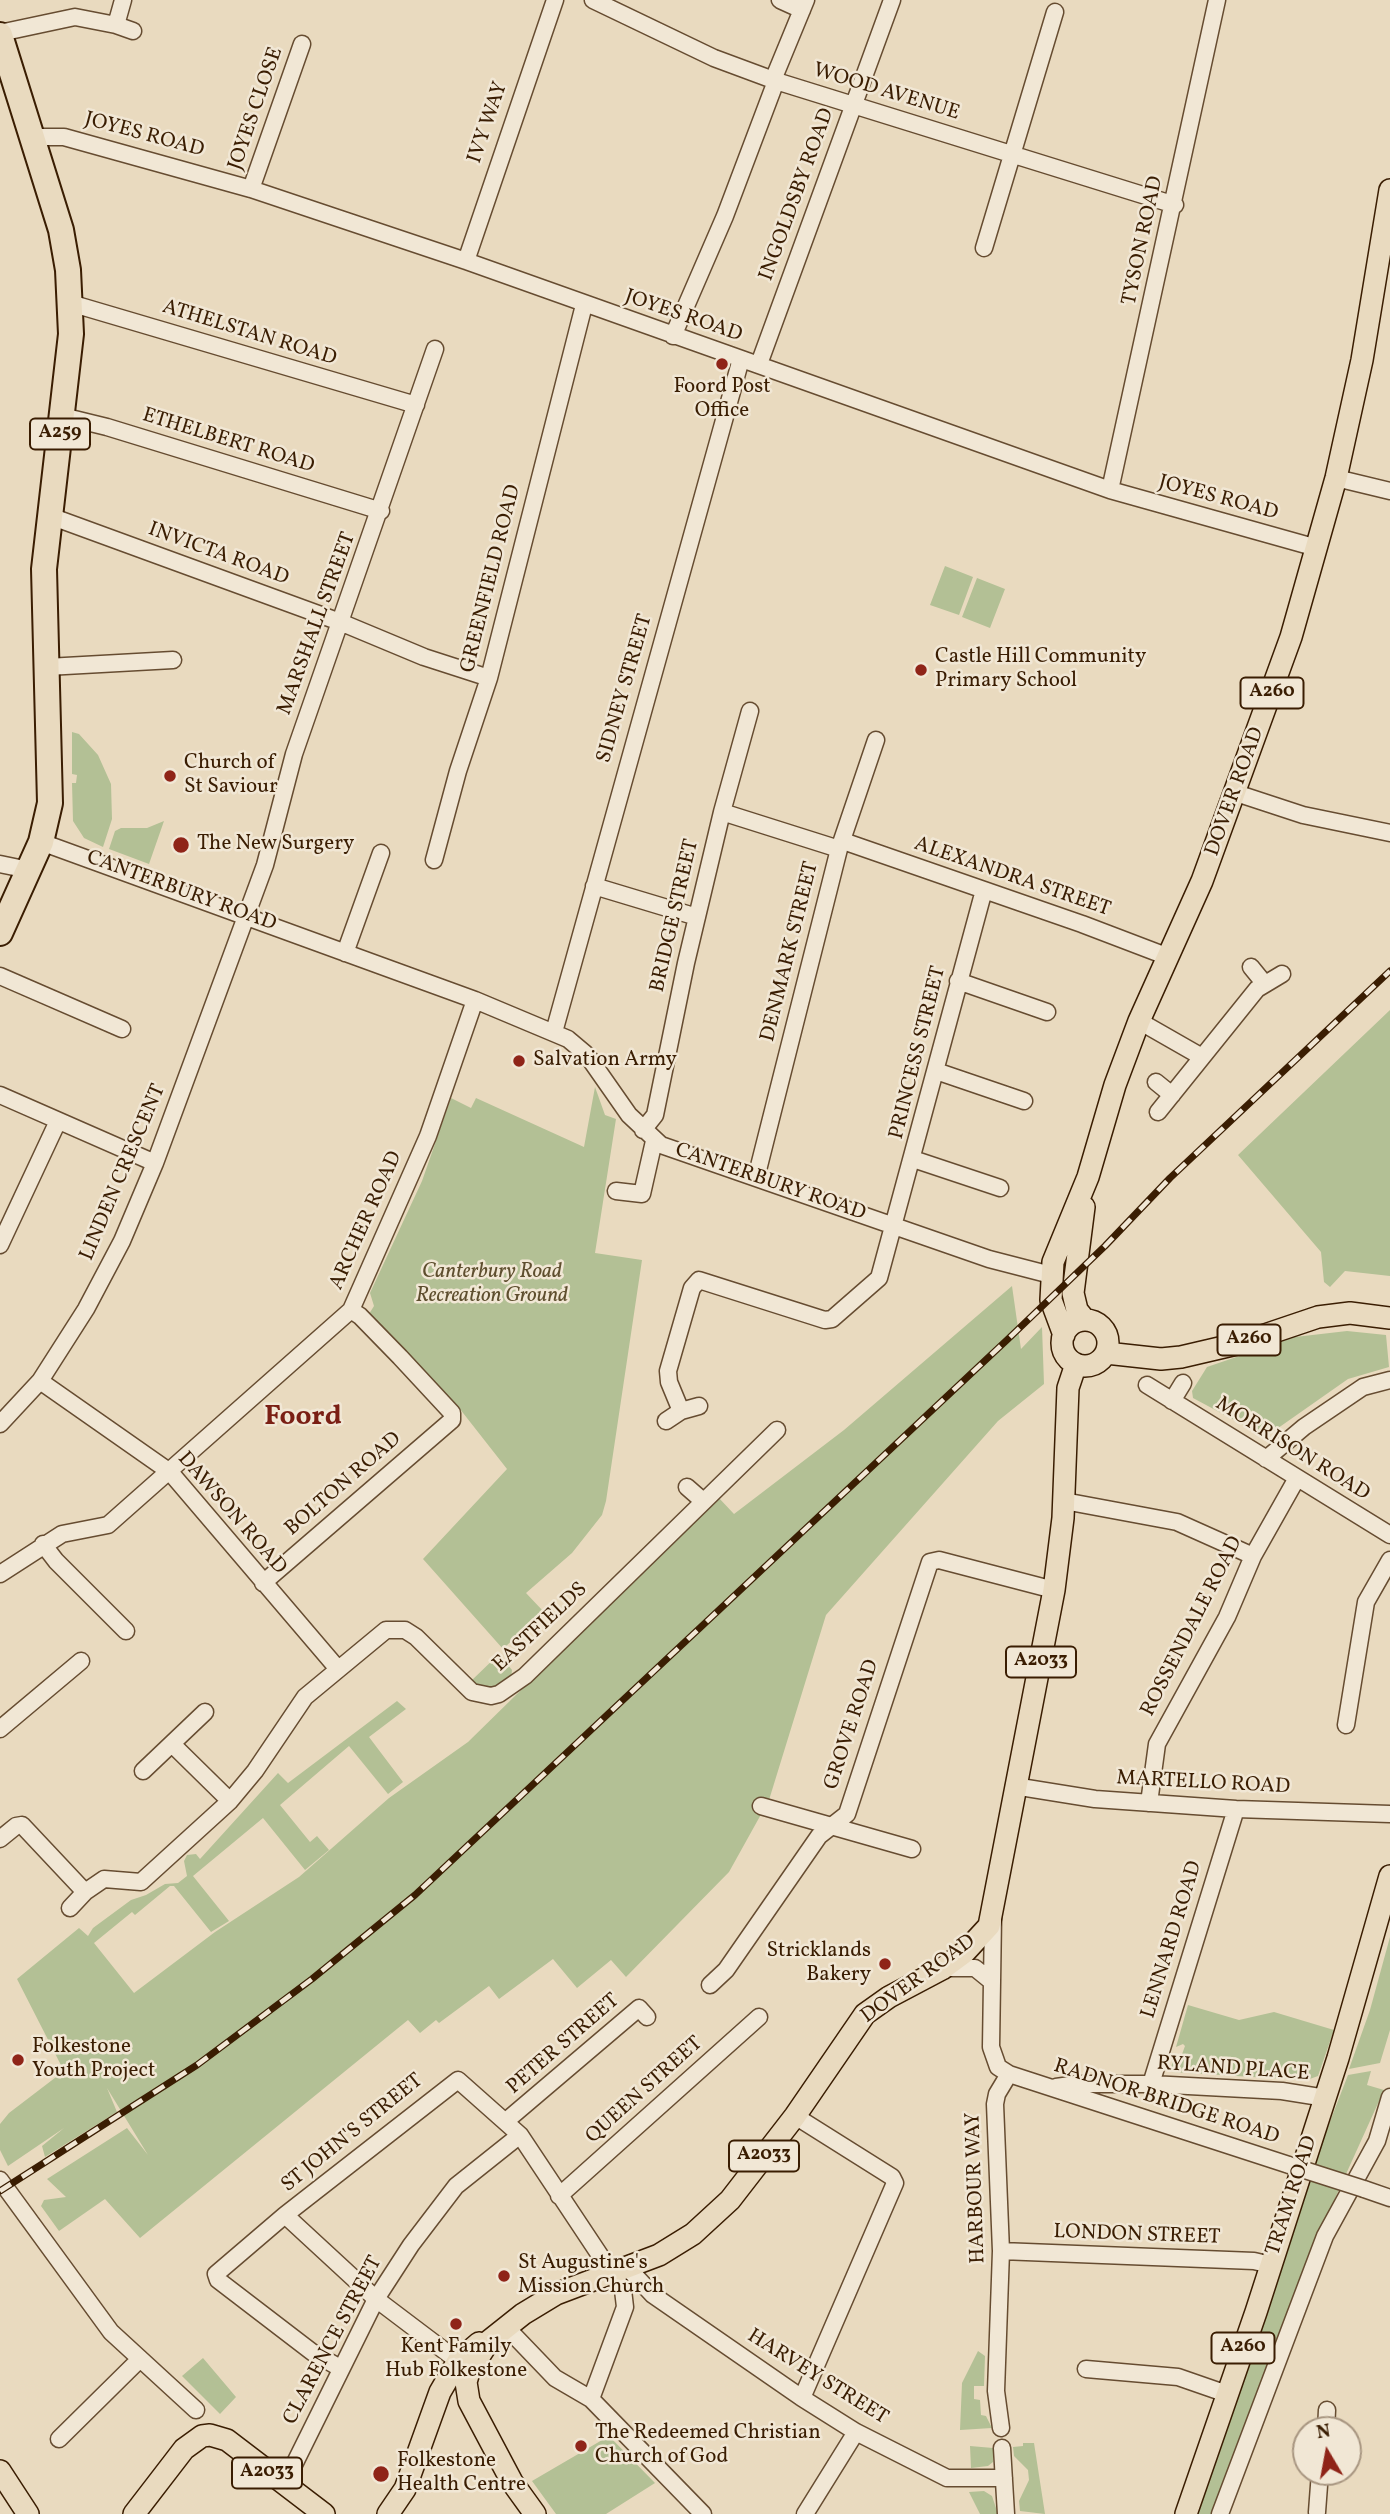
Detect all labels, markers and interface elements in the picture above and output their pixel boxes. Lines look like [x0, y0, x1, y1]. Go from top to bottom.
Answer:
street label: JOYES CLOSE [224, 44, 290, 174]
street label: WOOD AVENUE [810, 59, 962, 127]
street label: IVY WAY [463, 79, 515, 167]
street label: INGOLDSBY ROAD [755, 105, 841, 285]
street label: JOYES ROAD [81, 108, 207, 164]
street label: TYSON ROAD [1118, 174, 1170, 308]
street label: JOYES ROAD [621, 285, 745, 349]
street label: ATHELSTAN ROAD [159, 296, 339, 372]
marker: Foord Post Office [714, 356, 730, 372]
place label: Foord Post Office [673, 375, 771, 425]
street label: ETHELBERT ROAD [139, 404, 317, 480]
road number: A259 [30, 418, 90, 449]
street label: JOYES ROAD [1155, 471, 1281, 527]
street label: GREENFIELD ROAD [456, 482, 528, 676]
street label: INVICTA ROAD [144, 518, 292, 592]
street label: MARSHALL STREET [273, 529, 363, 719]
street label: SIDNEY STREET [593, 612, 659, 766]
place label: Castle Hill Community Primary School [935, 645, 1146, 695]
marker: Castle Hill Community Primary School [913, 662, 929, 678]
road number: A260 [1240, 678, 1304, 708]
street label: DOVER ROAD [1201, 724, 1271, 860]
place label: Church of St Saviour [184, 751, 278, 801]
marker: Church of St Saviour [162, 768, 178, 784]
place label: The New Surgery [197, 832, 354, 858]
street label: ALEXANDRA STREET [910, 833, 1114, 923]
marker: The New Surgery [171, 835, 191, 855]
street label: BRIDGE STREET [646, 837, 706, 995]
street label: CANTERBURY ROAD [83, 846, 279, 938]
street label: DENMARK STREET [756, 859, 826, 1045]
street label: PRINCESS STREET [885, 964, 953, 1142]
place label: Salvation Army [533, 1048, 677, 1074]
marker: Salvation Army [511, 1053, 527, 1069]
street label: LINDEN CRESCENT [75, 1081, 173, 1265]
street label: CANTERBURY ROAD [671, 1139, 869, 1227]
street label: ARCHER ROAD [325, 1148, 409, 1294]
park label: Canterbury Road Recreation Ground [416, 1260, 568, 1310]
road number: A260 [1218, 1324, 1280, 1356]
street label: MORRISON ROAD [1210, 1392, 1374, 1508]
district label: Foord [264, 1402, 342, 1436]
street label: BOLTON ROAD [281, 1428, 407, 1542]
street label: DAWSON ROAD [171, 1448, 291, 1580]
street label: ROSSENDALE ROAD [1137, 1533, 1249, 1721]
street label: EASTFIELDS [488, 1578, 594, 1678]
road number: A2033 [1006, 1646, 1076, 1678]
street label: GROVE ROAD [820, 1657, 886, 1793]
street label: MARTELLO ROAD [1115, 1767, 1291, 1801]
street label: LENNARD ROAD [1137, 1858, 1209, 2022]
street label: DOVER ROAD [857, 1930, 981, 2030]
place label: Stricklands Bakery [767, 1939, 871, 1989]
marker: Stricklands Bakery [877, 1956, 893, 1972]
street label: PETER STREET [502, 1989, 626, 2101]
street label: QUEEN STREET [581, 2032, 709, 2150]
place label: Folkestone Youth Project [32, 2035, 155, 2085]
marker: Folkestone Youth Project [10, 2052, 26, 2068]
street label: RYLAND PLACE [1156, 2052, 1310, 2088]
street label: RADNOR BRIDGE ROAD [1050, 2055, 1282, 2151]
street label: ST JOHN'S STREET [277, 2069, 429, 2199]
street label: HARBOUR WAY [962, 2112, 992, 2264]
street label: TRAM ROAD [1262, 2133, 1324, 2259]
road number: A2033 [729, 2140, 799, 2172]
street label: LONDON STREET [1053, 2220, 1221, 2252]
place label: St Augustine's Mission Church [518, 2251, 664, 2301]
street label: CLARENCE STREET [279, 2252, 389, 2430]
marker: St Augustine's Mission Church [496, 2268, 512, 2284]
marker: Kent Family Hub Folkestone [448, 2316, 464, 2332]
street label: HARVEY STREET [742, 2325, 892, 2431]
road number: A260 [1212, 2332, 1274, 2364]
place label: Kent Family Hub Folkestone [385, 2335, 527, 2385]
north arrow [1292, 2416, 1362, 2486]
text: N [1315, 2418, 1333, 2446]
place label: The Redeemed Christian Church of God [595, 2421, 821, 2471]
marker: The Redeemed Christian Church of God [573, 2438, 589, 2454]
place label: Folkestone Health Centre [397, 2449, 526, 2499]
road number: A2033 [232, 2458, 302, 2488]
marker: Folkestone Health Centre [371, 2464, 391, 2484]

